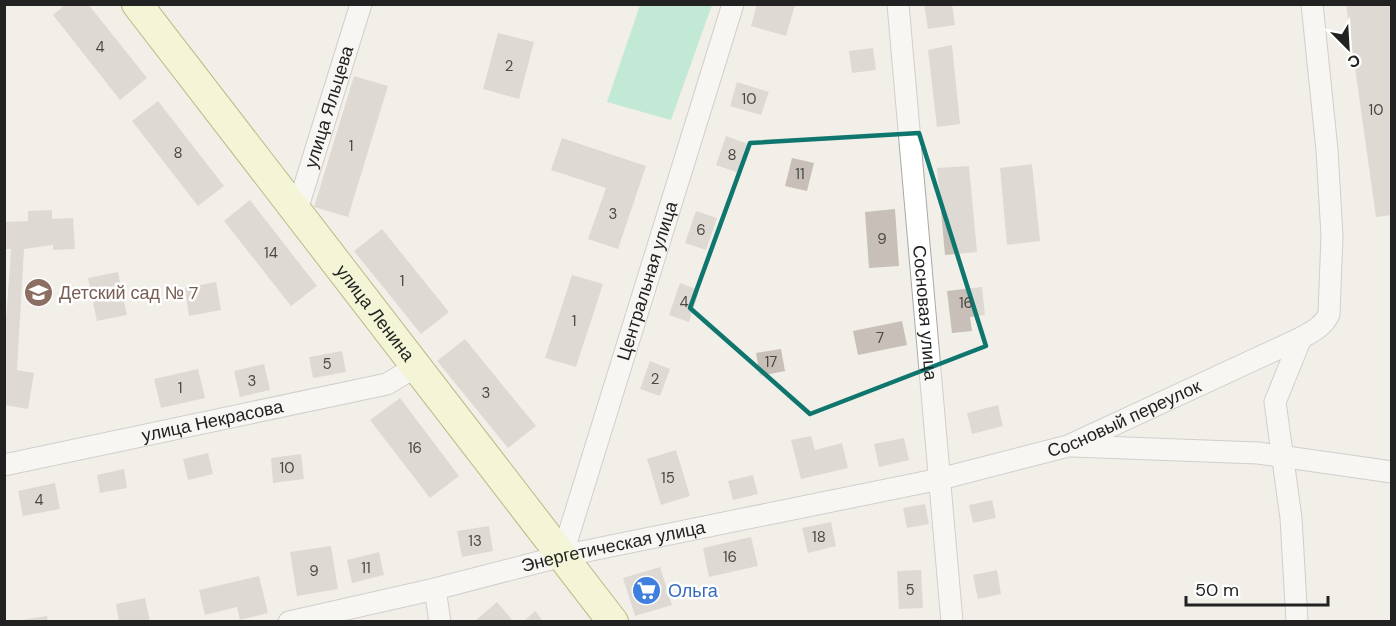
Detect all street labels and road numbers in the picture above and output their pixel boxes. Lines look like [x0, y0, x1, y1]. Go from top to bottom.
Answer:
street label: улица Яльцева [299, 42, 360, 171]
street label: Центральная улица [611, 197, 683, 364]
street label: Сосновая улица [907, 244, 943, 382]
street label: улица Ленина [330, 260, 421, 367]
street label: Сосновый переулок [1045, 374, 1205, 463]
street label: улица Некрасова [140, 394, 286, 448]
street label: Энергетическая улица [519, 515, 708, 578]

